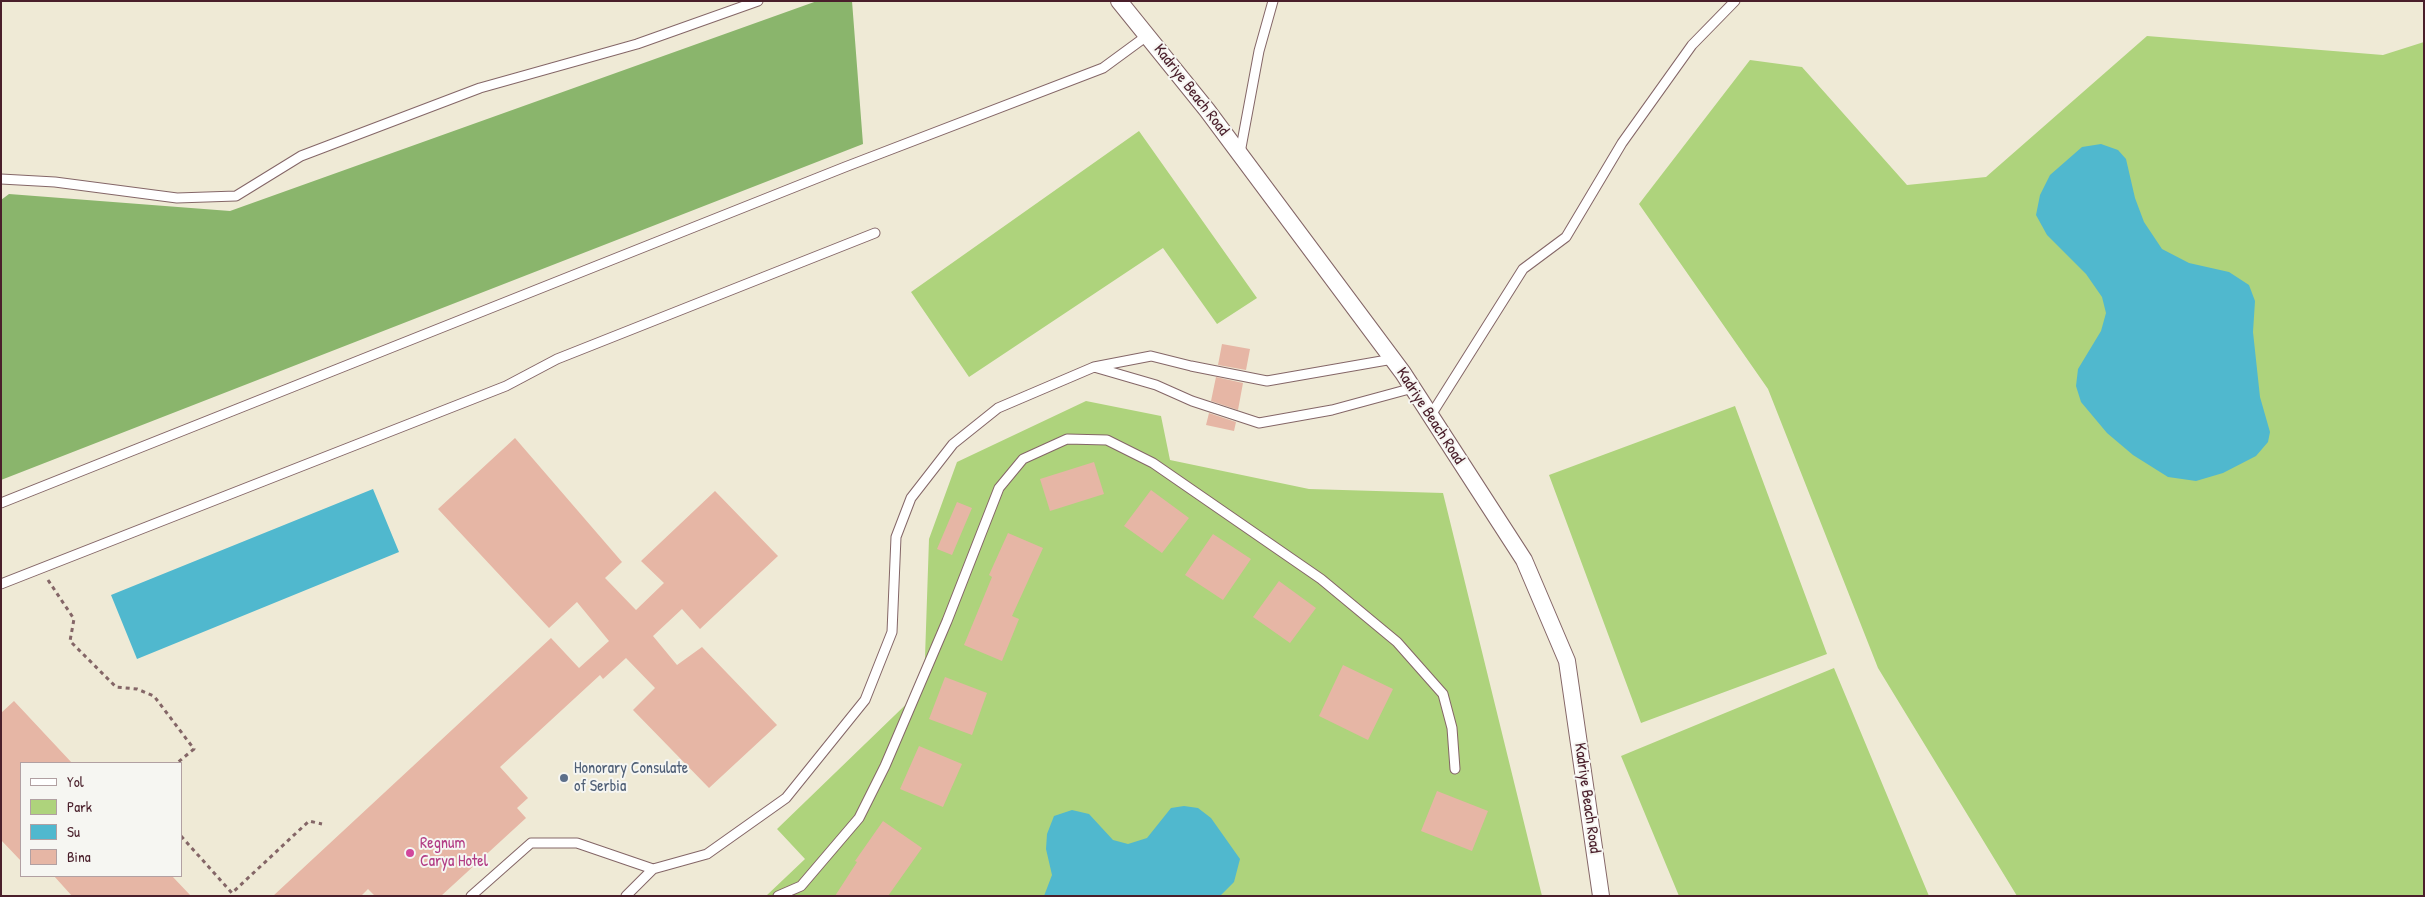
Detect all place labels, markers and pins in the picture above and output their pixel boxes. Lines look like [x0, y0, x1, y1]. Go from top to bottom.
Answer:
place label: Honorary Consulate of Serbia [574, 759, 688, 797]
marker: Honorary Consulate of Serbia [558, 772, 570, 784]
place label: Regnum Carya Hotel [420, 834, 488, 872]
marker: Regnum Carya Hotel [404, 847, 416, 859]

